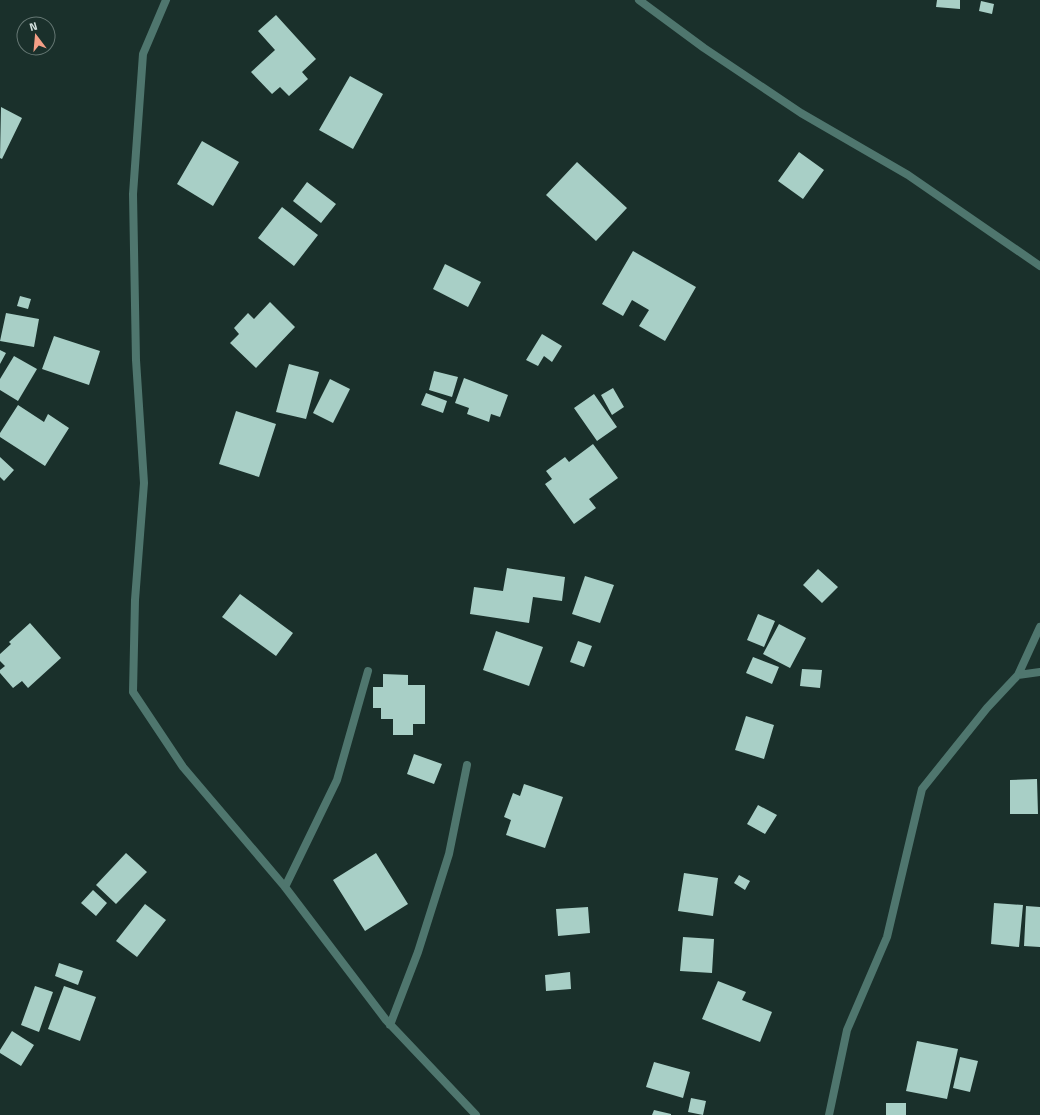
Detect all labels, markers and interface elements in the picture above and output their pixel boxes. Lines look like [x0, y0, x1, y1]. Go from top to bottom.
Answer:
north arrow [16, 16, 56, 56]
text: N [27, 18, 39, 35]

